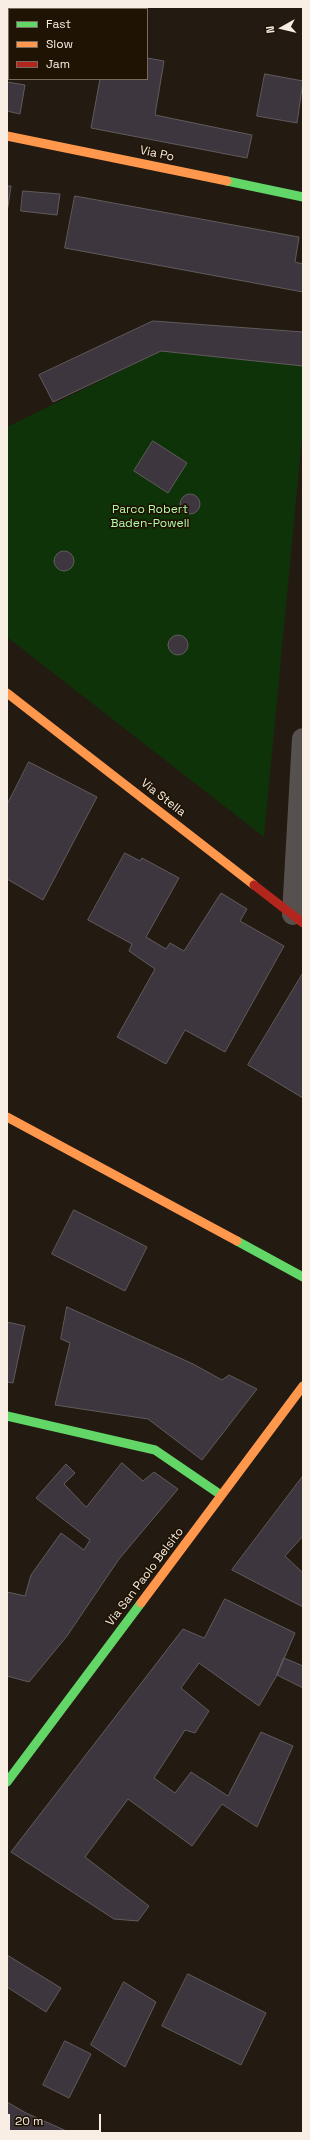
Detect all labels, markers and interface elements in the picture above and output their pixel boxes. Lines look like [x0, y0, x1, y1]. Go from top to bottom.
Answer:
legend [8, 8, 148, 80]
north arrow [262, 8, 302, 48]
text: Fast [46, 16, 71, 32]
text: N [263, 25, 278, 34]
text: Slow [46, 36, 73, 52]
text: Jam [46, 56, 70, 72]
street label: Via Po [138, 143, 176, 165]
park label: Parco Robert Baden-Powell [110, 503, 190, 531]
street label: Via Stella [138, 776, 188, 820]
street label: Via San Paolo Belsito [103, 1525, 187, 1629]
scale bar [10, 2106, 103, 2132]
text: 20 m [15, 2113, 43, 2129]

